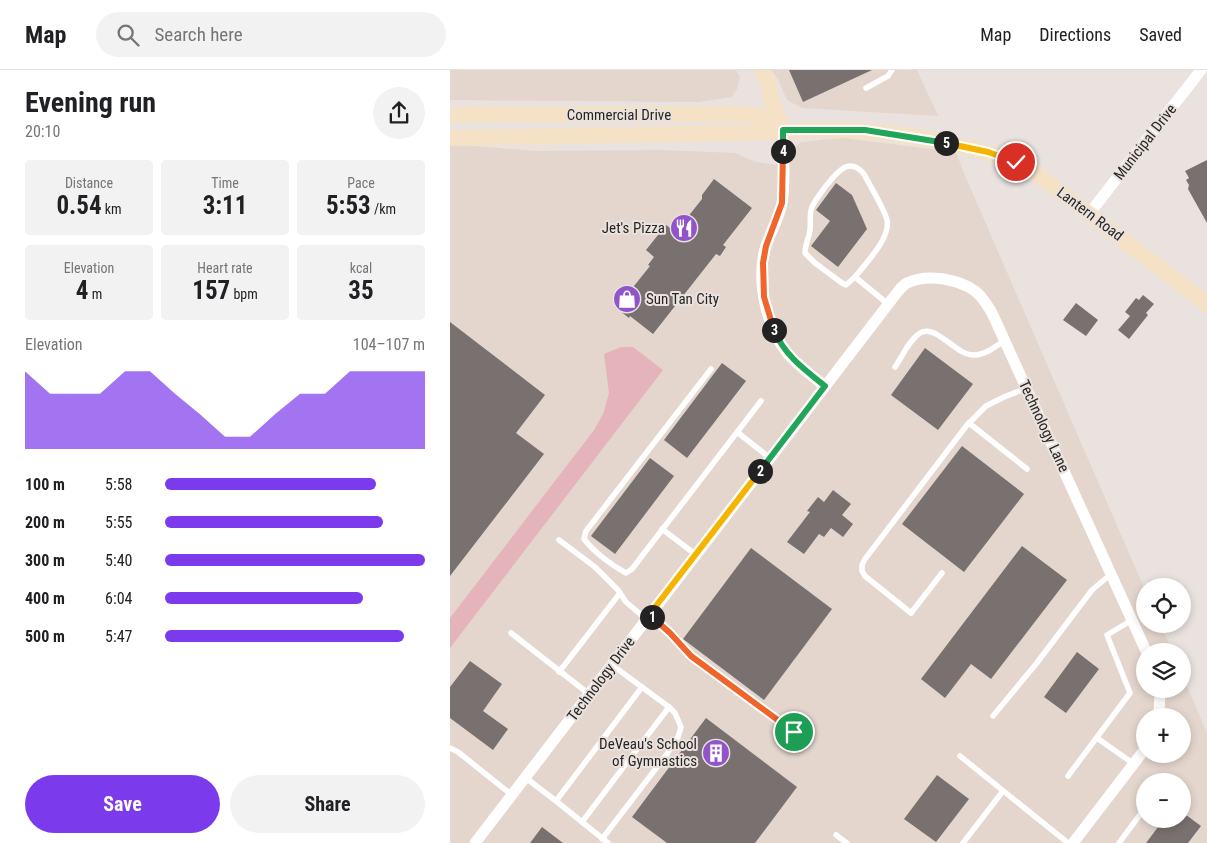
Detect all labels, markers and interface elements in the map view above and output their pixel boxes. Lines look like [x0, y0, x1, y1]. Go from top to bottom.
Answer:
search box [96, 12, 446, 57]
text: Map [25, 21, 66, 49]
icon: search [114, 21, 142, 49]
text: Search here [154, 23, 243, 46]
text: Map [980, 24, 1011, 45]
text: Directions [1039, 24, 1111, 45]
text: Saved [1139, 24, 1182, 45]
text: Evening run [25, 86, 156, 119]
button: share [373, 87, 425, 139]
street label: Municipal Drive [1110, 101, 1180, 183]
street label: Commercial Drive [567, 106, 671, 124]
text: 20:10 [25, 122, 60, 141]
pin: 5 [934, 130, 958, 156]
text: 5 [943, 135, 950, 151]
pin: 4 [770, 138, 796, 164]
pin [995, 141, 1037, 183]
text: 4 [780, 143, 787, 159]
icon: check [1002, 148, 1030, 176]
text: Distance [65, 175, 113, 191]
text: Time [211, 175, 239, 191]
text: Pace [347, 175, 375, 191]
street label: Lantern Road [1053, 183, 1127, 245]
text: 0.54 [56, 191, 102, 220]
text: 3:11 [203, 191, 247, 220]
text: 5:53 [326, 191, 371, 220]
text: km [102, 201, 122, 217]
text: /km [371, 201, 396, 217]
restaurant icon: Jet's Pizza [669, 213, 699, 243]
place label: Jet's Pizza [602, 219, 665, 237]
text: Elevation [64, 260, 114, 276]
text: Heart rate [197, 260, 253, 276]
text: kcal [350, 260, 372, 276]
text: 4 [76, 276, 88, 305]
text: 157 [192, 276, 230, 305]
text: 35 [348, 276, 374, 305]
shop icon: Sun Tan City [612, 284, 642, 314]
text: m [88, 286, 102, 302]
text: bpm [230, 286, 258, 302]
place label: Sun Tan City [646, 290, 719, 308]
pin: 3 [762, 318, 786, 342]
text: 3 [771, 322, 778, 338]
text: Elevation [25, 335, 83, 354]
text: 104–107 m [353, 335, 425, 354]
street label: Technology Lane [1015, 377, 1073, 475]
pin: 2 [748, 458, 772, 484]
text: 2 [757, 463, 764, 479]
text: 100 m [25, 475, 65, 494]
text: 5:58 [105, 475, 132, 494]
text: 200 m [25, 513, 65, 532]
text: 5:55 [105, 513, 132, 532]
text: 300 m [25, 551, 65, 570]
text: 5:40 [105, 551, 132, 570]
map controls [1136, 578, 1191, 828]
button: locate [1136, 578, 1191, 633]
text: 400 m [25, 589, 65, 608]
text: 6:04 [105, 589, 132, 608]
pin: 1 [640, 604, 664, 630]
text: 1 [649, 609, 656, 625]
text: 500 m [25, 627, 65, 646]
text: 5:47 [105, 627, 132, 646]
street label: Technology Drive [563, 633, 639, 725]
button: layers [1136, 643, 1191, 698]
button: + [1136, 708, 1191, 763]
pin [773, 711, 815, 753]
icon: arrive [780, 718, 808, 746]
place label: DeVeau's School of Gymnastics [599, 735, 697, 770]
building icon: DeVeau's School of Gymnastics [701, 738, 731, 768]
button: − [1136, 773, 1191, 828]
button: Save [25, 775, 220, 833]
button: Share [230, 775, 425, 833]

